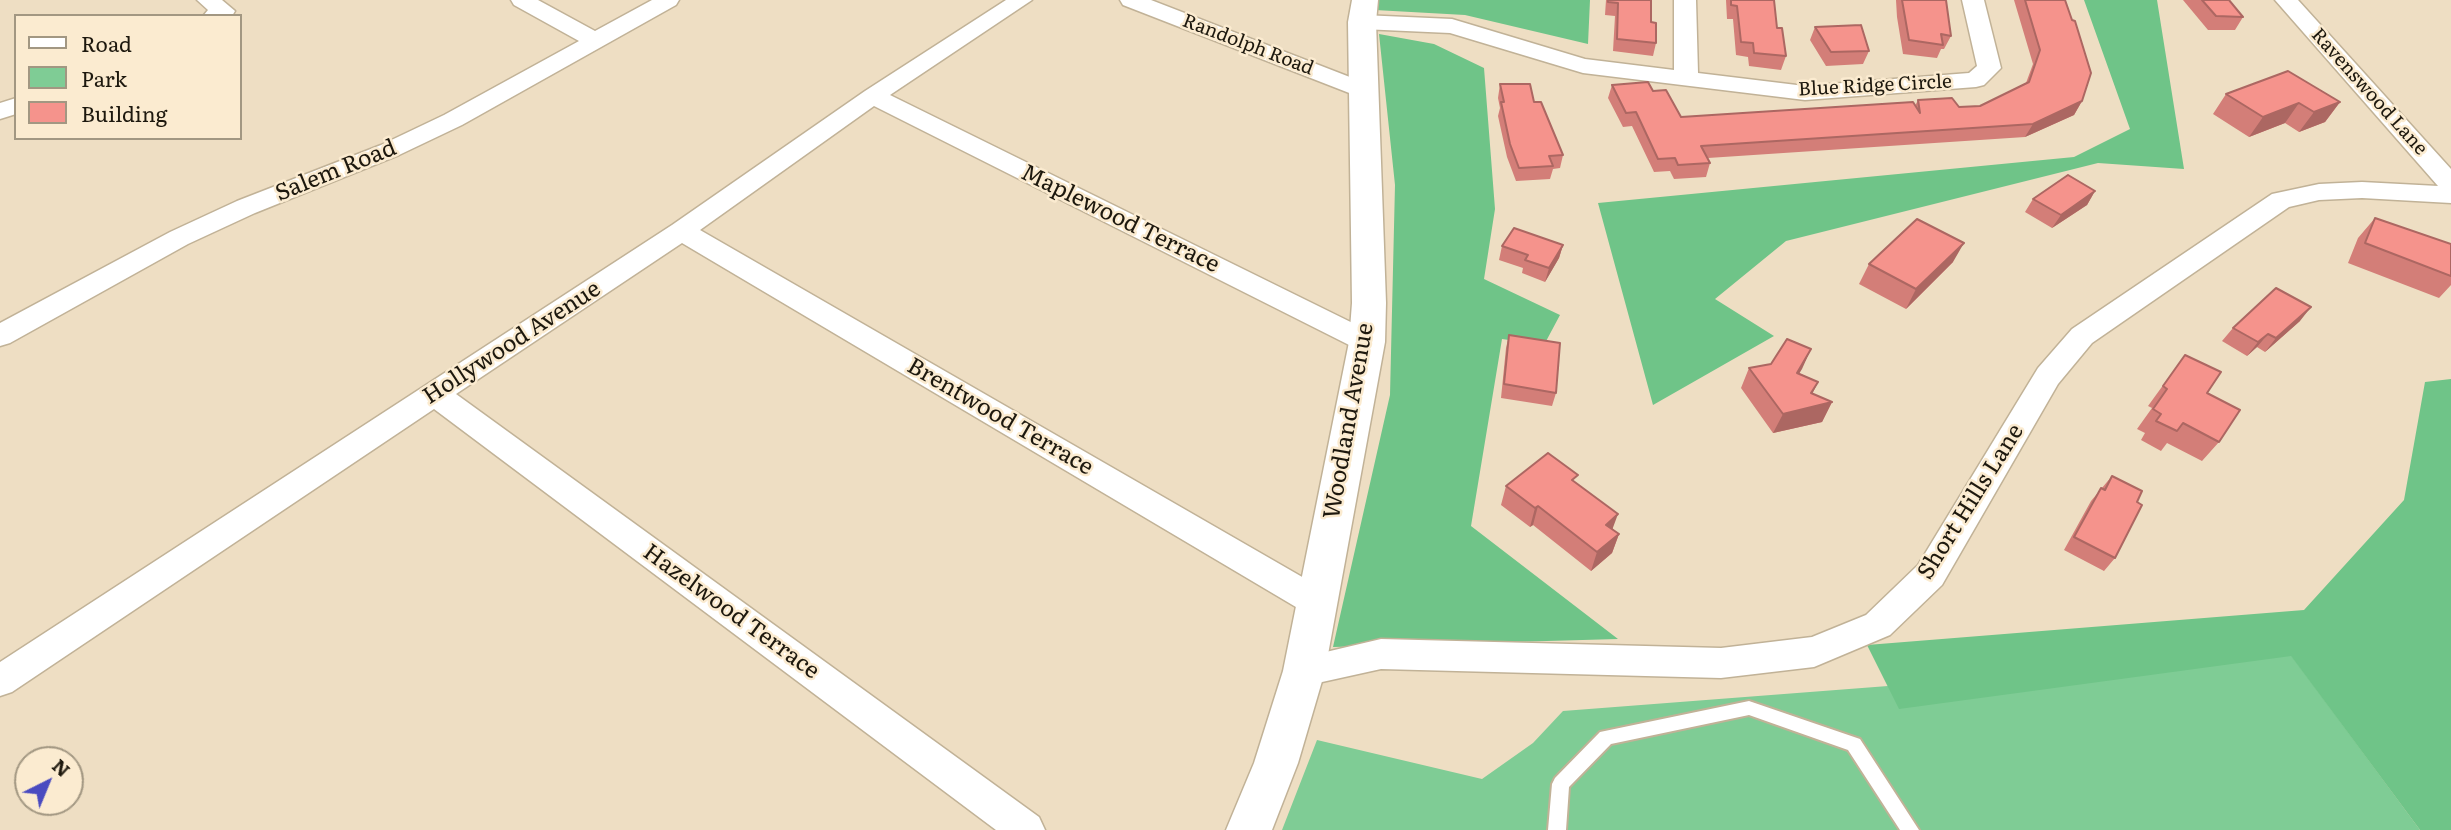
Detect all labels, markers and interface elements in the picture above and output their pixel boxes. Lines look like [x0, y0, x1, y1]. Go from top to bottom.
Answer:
street label: Randolph Road [1179, 10, 1317, 80]
legend [14, 14, 242, 140]
street label: Ravenswood Lane [2306, 24, 2432, 160]
text: Road [81, 27, 132, 58]
text: Park [81, 62, 127, 93]
street label: Blue Ridge Circle [1798, 71, 1952, 101]
text: Building [81, 97, 167, 128]
street label: Salem Road [272, 134, 400, 208]
street label: Maplewood Terrace [1016, 159, 1224, 279]
street label: Hollywood Avenue [418, 275, 606, 411]
street label: Woodland Avenue [1318, 321, 1380, 521]
street label: Brentwood Terrace [902, 352, 1098, 482]
street label: Short Hills Lane [1912, 419, 2030, 585]
street label: Hazelwood Terrace [637, 539, 825, 685]
north arrow [14, 746, 84, 816]
text: N [47, 751, 77, 783]

